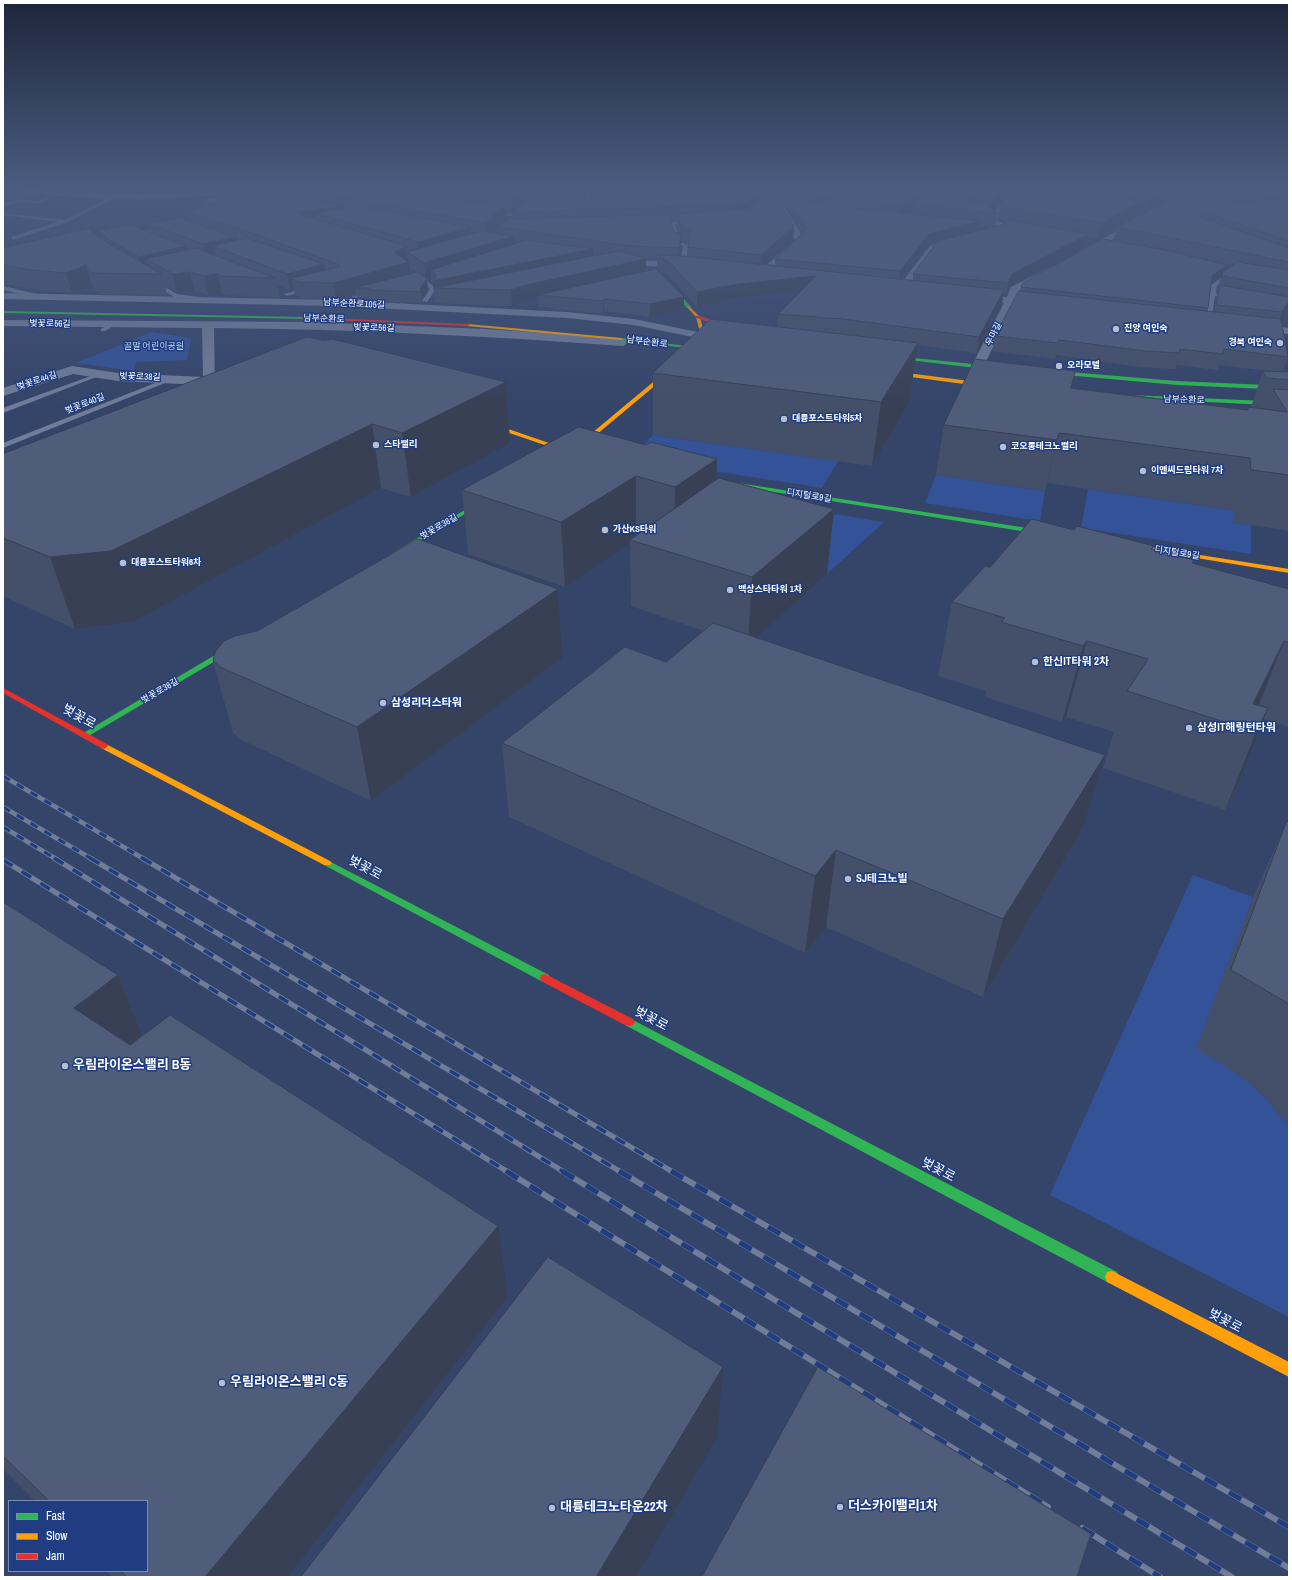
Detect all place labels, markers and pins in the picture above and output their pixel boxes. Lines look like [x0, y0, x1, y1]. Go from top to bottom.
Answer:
marker: 진양 여인숙 [1111, 324, 1121, 334]
place label: 진양 여인숙 [1124, 324, 1167, 334]
place label: 경북 여인숙 [1229, 338, 1272, 348]
marker: 경북 여인숙 [1275, 338, 1285, 348]
marker: 오라모텔 [1054, 361, 1064, 371]
place label: 오라모텔 [1067, 361, 1100, 371]
marker: 대륭포스트타워5차 [779, 414, 789, 424]
place label: 대륭포스트타워5차 [792, 414, 862, 424]
marker: 스타밸리 [371, 440, 381, 450]
place label: 스타밸리 [384, 440, 417, 450]
marker: 코오롱테크노밸리 [998, 442, 1008, 452]
place label: 코오롱테크노밸리 [1011, 442, 1077, 452]
marker: 이앤씨드림타워 7차 [1138, 466, 1148, 476]
place label: 이앤씨드림타워 7차 [1151, 466, 1223, 476]
marker: 가산KS타워 [600, 525, 610, 535]
place label: 가산KS타워 [613, 525, 656, 535]
marker: 대륭포스트타워6차 [118, 558, 128, 568]
place label: 대륭포스트타워6차 [131, 558, 201, 568]
marker: 백상스타타워 1차 [725, 585, 735, 595]
place label: 백상스타타워 1차 [738, 585, 802, 595]
place label: 한신IT타워 2차 [1043, 655, 1109, 669]
marker: 한신IT타워 2차 [1030, 657, 1040, 667]
place label: 삼성리더스타워 [391, 696, 462, 710]
marker: 삼성리더스타워 [378, 698, 388, 708]
place label: 삼성IT해링턴타워 [1197, 721, 1276, 735]
marker: 삼성IT해링턴타워 [1184, 723, 1194, 733]
place label: SJ테크노빌 [856, 872, 908, 886]
marker: SJ테크노빌 [843, 874, 853, 884]
place label: 우림라이온스밸리 B동 [73, 1058, 191, 1074]
marker: 우림라이온스밸리 B동 [60, 1061, 70, 1071]
place label: 우림라이온스밸리 C동 [230, 1375, 348, 1391]
marker: 우림라이온스밸리 C동 [217, 1378, 227, 1388]
place label: 더스카이밸리1차 [848, 1499, 938, 1515]
place label: 대륭테크노타운22차 [560, 1500, 668, 1516]
marker: 더스카이밸리1차 [835, 1502, 845, 1512]
marker: 대륭테크노타운22차 [547, 1503, 557, 1513]

